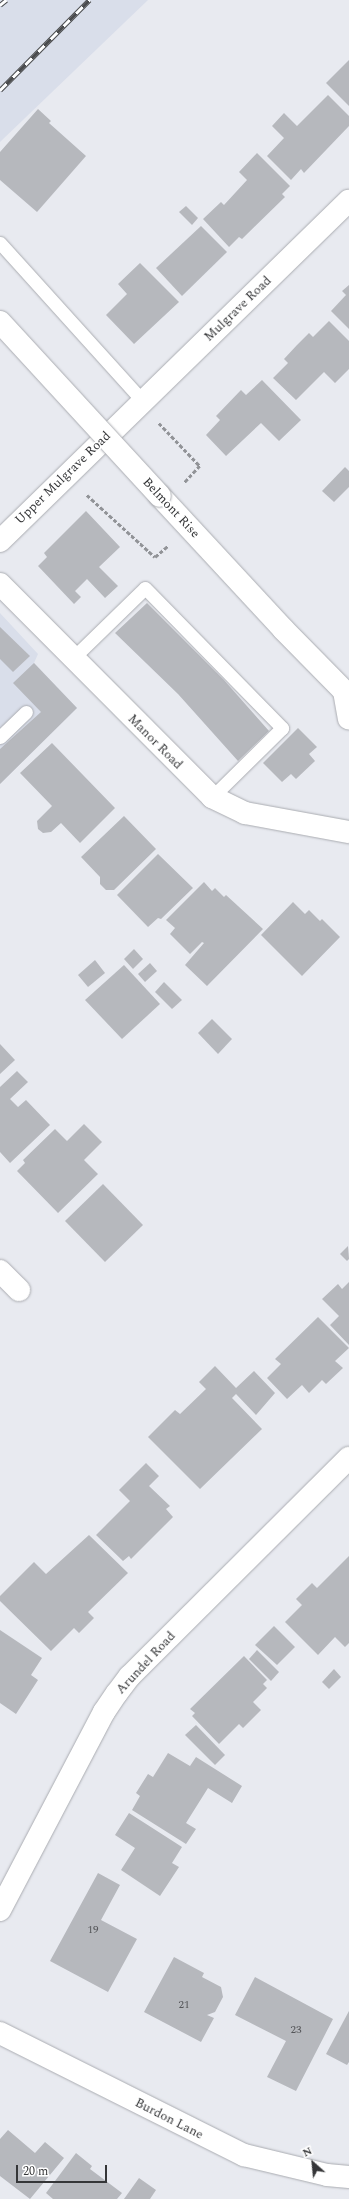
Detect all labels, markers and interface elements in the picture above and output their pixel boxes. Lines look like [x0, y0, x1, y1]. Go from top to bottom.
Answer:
street label: Mulgrave Road [201, 273, 275, 345]
street label: Upper Mulgrave Road [12, 428, 114, 528]
street label: Belmont Rise [139, 475, 203, 541]
street label: Manor Road [124, 711, 186, 773]
street label: Arundel Road [113, 1629, 179, 1697]
house number: 19 [88, 1923, 98, 1937]
house number: 21 [179, 1998, 189, 2012]
house number: 23 [291, 2023, 301, 2037]
street label: Burdon Lane [132, 2095, 206, 2143]
text: N [299, 2142, 315, 2161]
north arrow [293, 2143, 333, 2183]
scale bar [18, 2157, 109, 2183]
text: 20 m [23, 2162, 48, 2181]

